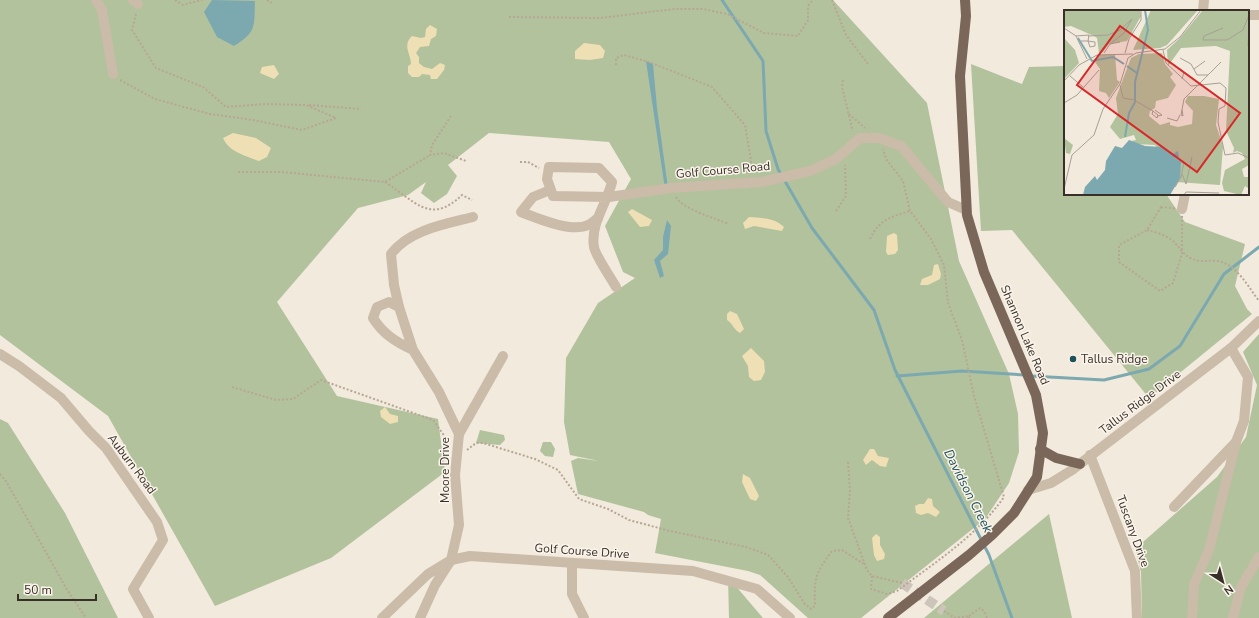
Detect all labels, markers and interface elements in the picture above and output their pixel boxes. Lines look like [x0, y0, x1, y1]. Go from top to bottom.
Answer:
inset map [1064, 10, 1249, 195]
street label: Golf Course Road [675, 158, 771, 182]
street label: Shannon Lake Road [997, 283, 1053, 387]
place label: Tallus Ridge [1081, 351, 1148, 367]
marker: Tallus Ridge [1068, 354, 1078, 364]
street label: Tallus Ridge Drive [1096, 366, 1184, 438]
street label: Auburn Road [104, 431, 160, 497]
street label: Moore Drive [437, 437, 453, 503]
water label: Davidson Creek [939, 446, 997, 536]
street label: Tuscany Drive [1113, 493, 1153, 569]
street label: Golf Course Drive [534, 540, 630, 562]
north arrow [1203, 562, 1243, 602]
scale bar [18, 576, 96, 602]
text: N [1221, 581, 1236, 598]
text: 50 m [24, 582, 52, 598]

